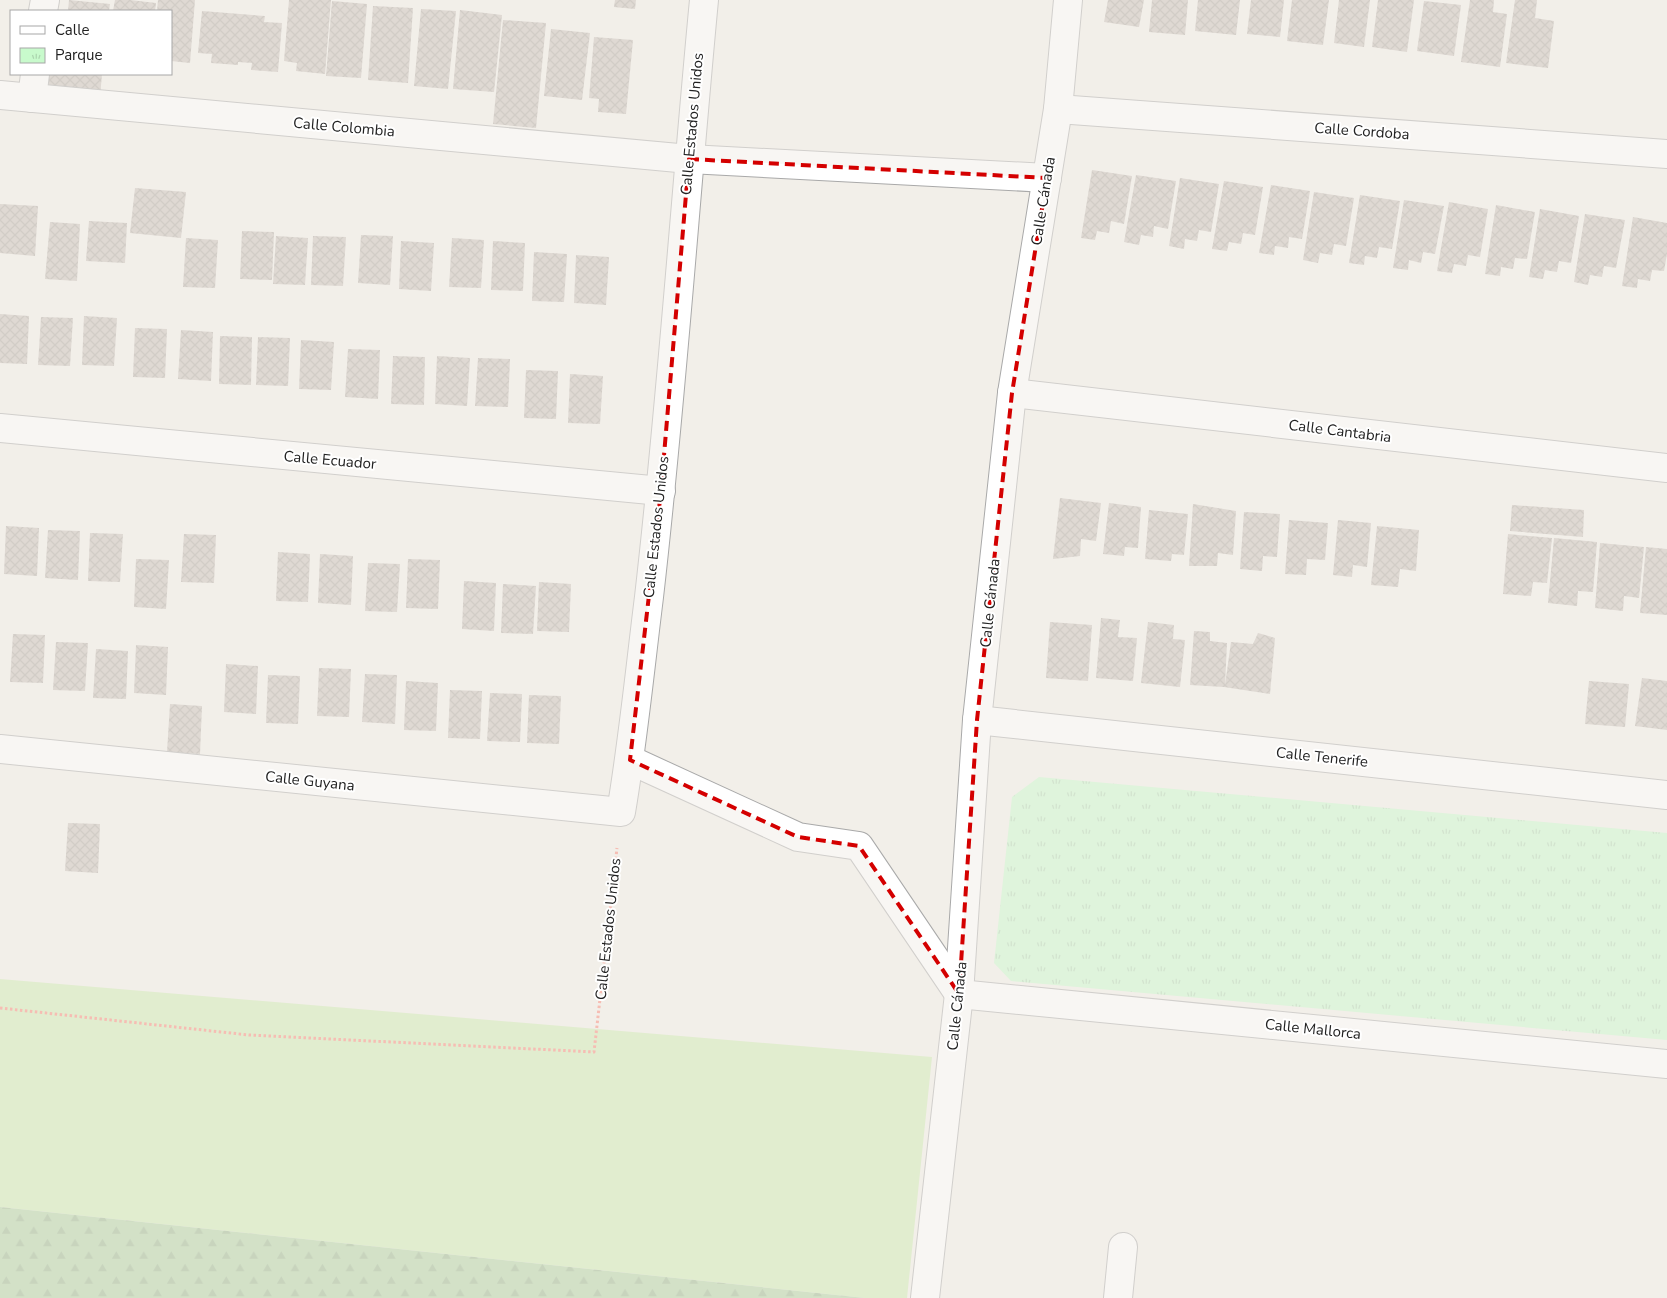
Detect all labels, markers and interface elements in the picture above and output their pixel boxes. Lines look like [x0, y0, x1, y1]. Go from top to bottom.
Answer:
legend [10, 10, 172, 75]
text: Calle [55, 20, 90, 40]
text: Parque [55, 45, 103, 65]
street label: Calle Estados Unidos [676, 52, 708, 196]
street label: Calle Colombia [292, 113, 396, 141]
street label: Calle Cordoba [1314, 118, 1410, 144]
street label: Calle Cánada [1026, 155, 1060, 247]
street label: Calle Cantabria [1287, 415, 1393, 447]
street label: Calle Ecuador [283, 446, 378, 474]
street label: Calle Estados Unidos [639, 455, 673, 599]
street label: Calle Cánada [975, 557, 1005, 649]
street label: Calle Tenerife [1275, 742, 1369, 772]
street label: Calle Guyana [264, 766, 356, 796]
street label: Calle Estados Unidos [591, 857, 625, 1001]
street label: Calle Cánada [942, 960, 972, 1052]
street label: Calle Mallorca [1264, 1014, 1362, 1044]

